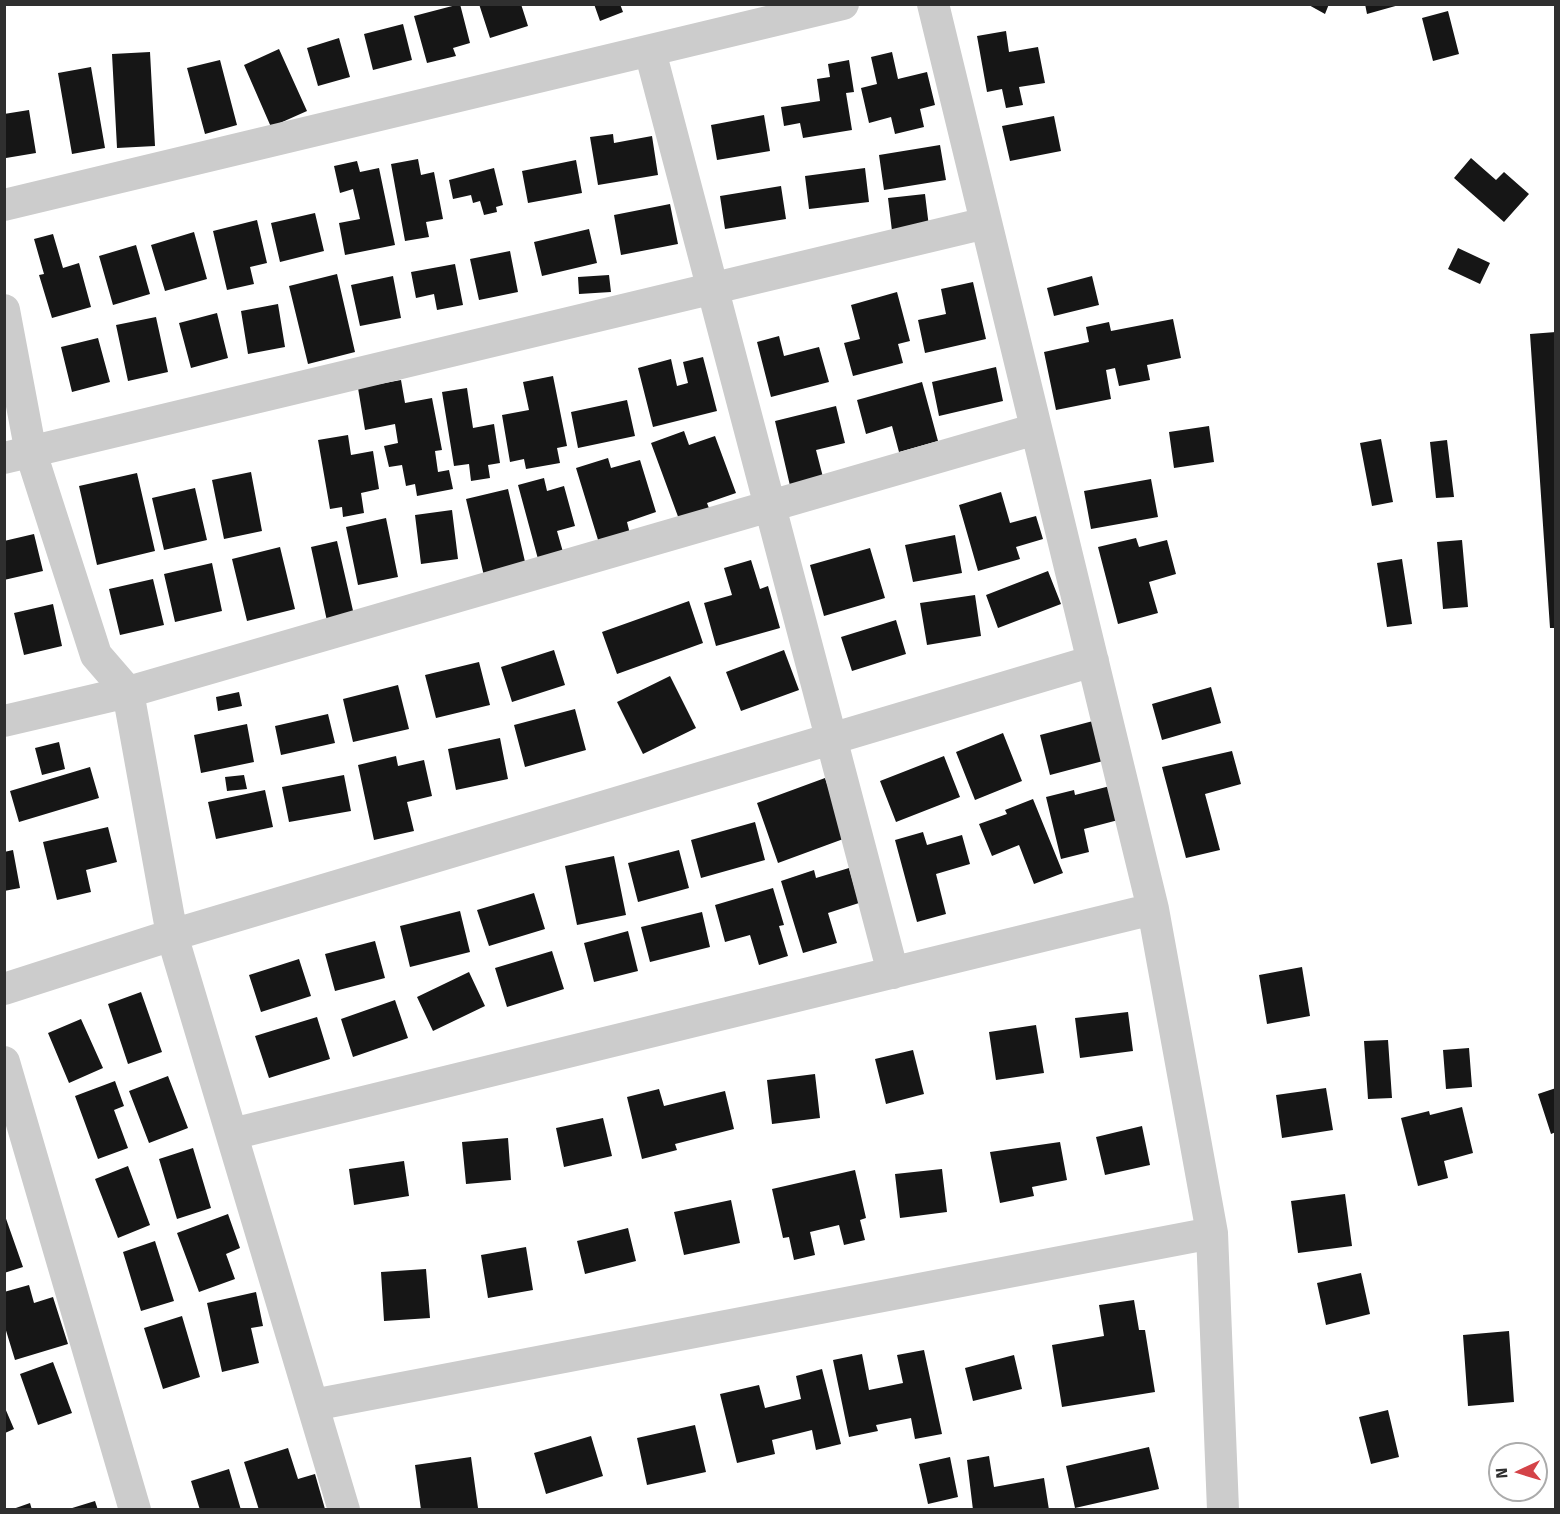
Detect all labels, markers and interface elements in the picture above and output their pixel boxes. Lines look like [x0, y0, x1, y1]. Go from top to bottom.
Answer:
north arrow [1488, 1442, 1548, 1502]
text: N [1492, 1467, 1511, 1479]

